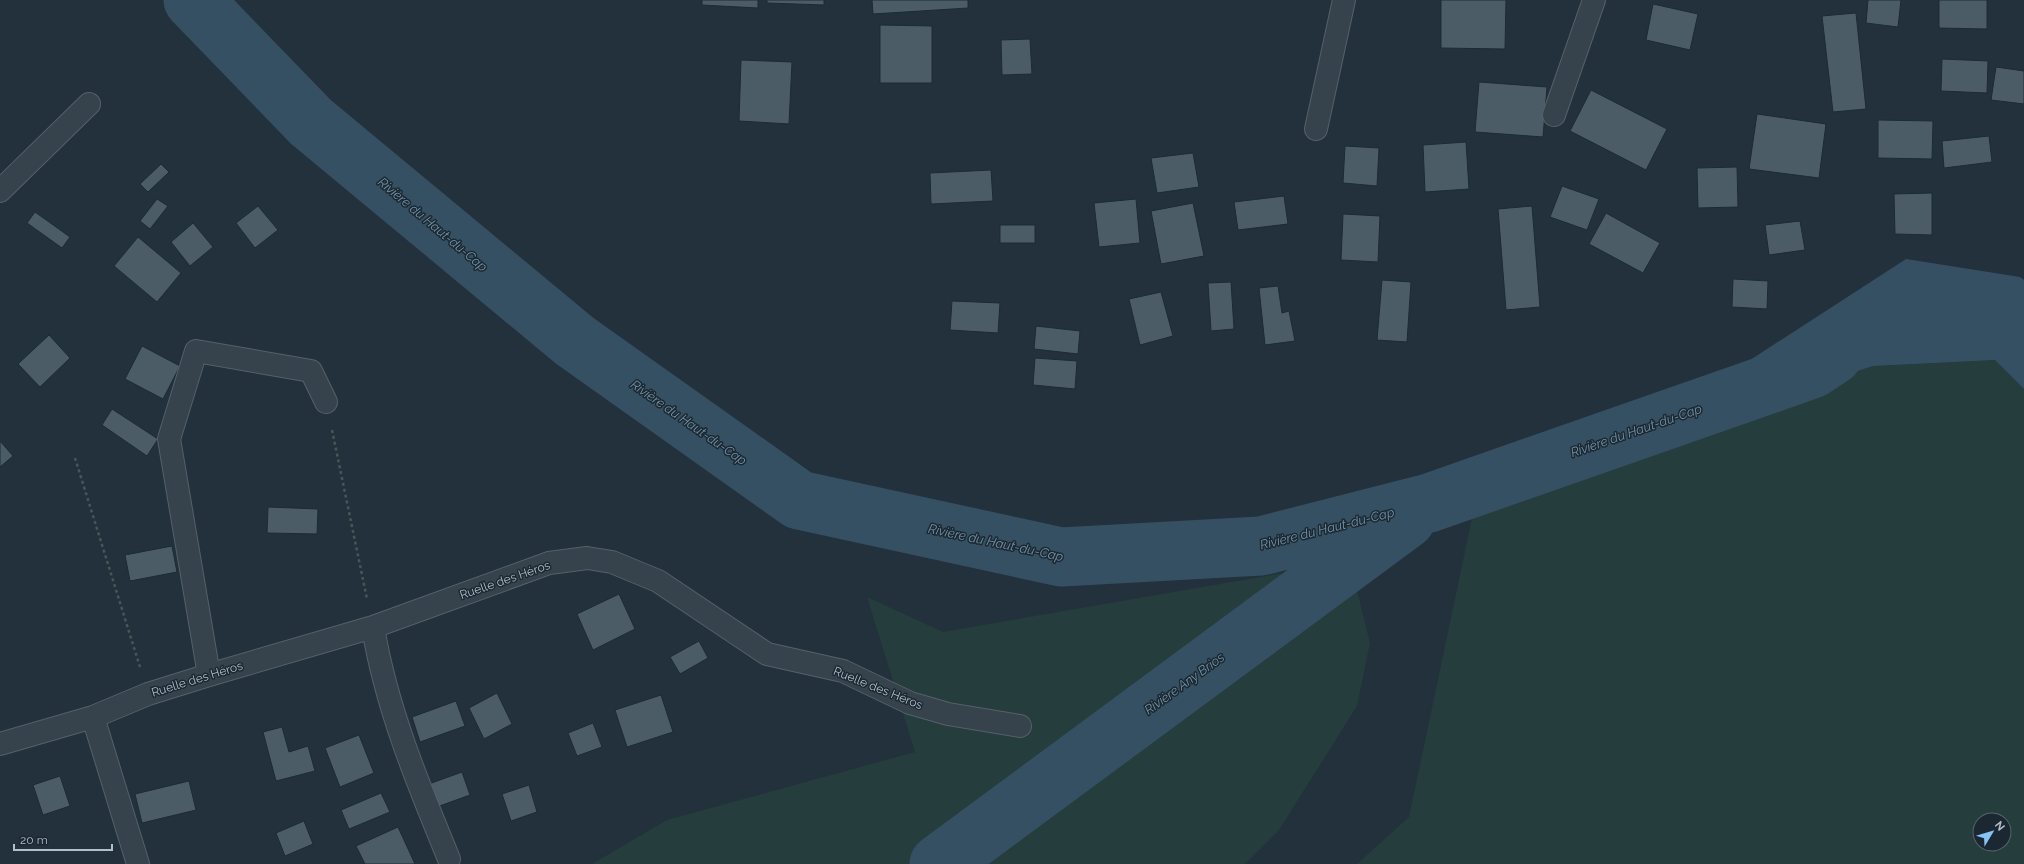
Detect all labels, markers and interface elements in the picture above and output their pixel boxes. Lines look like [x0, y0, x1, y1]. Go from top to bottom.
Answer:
water label: Rivière du Haut-du-Cap [375, 174, 491, 275]
water label: Rivière du Haut-du-Cap [628, 377, 750, 468]
water label: Rivière du Haut-du-Cap [1569, 401, 1704, 460]
water label: Rivière du Haut-du-Cap [1258, 504, 1396, 552]
water label: Rivière du Haut-du-Cap [927, 521, 1065, 564]
street label: Ruelle des Héros [458, 558, 552, 602]
water label: Rivière Any Brios [1141, 649, 1227, 717]
street label: Ruelle des Héros [150, 658, 245, 700]
street label: Ruelle des Héros [831, 664, 925, 712]
north arrow [1972, 812, 2012, 852]
text: N [1992, 819, 2007, 833]
scale bar [14, 826, 112, 852]
text: 20 m [20, 833, 48, 847]

